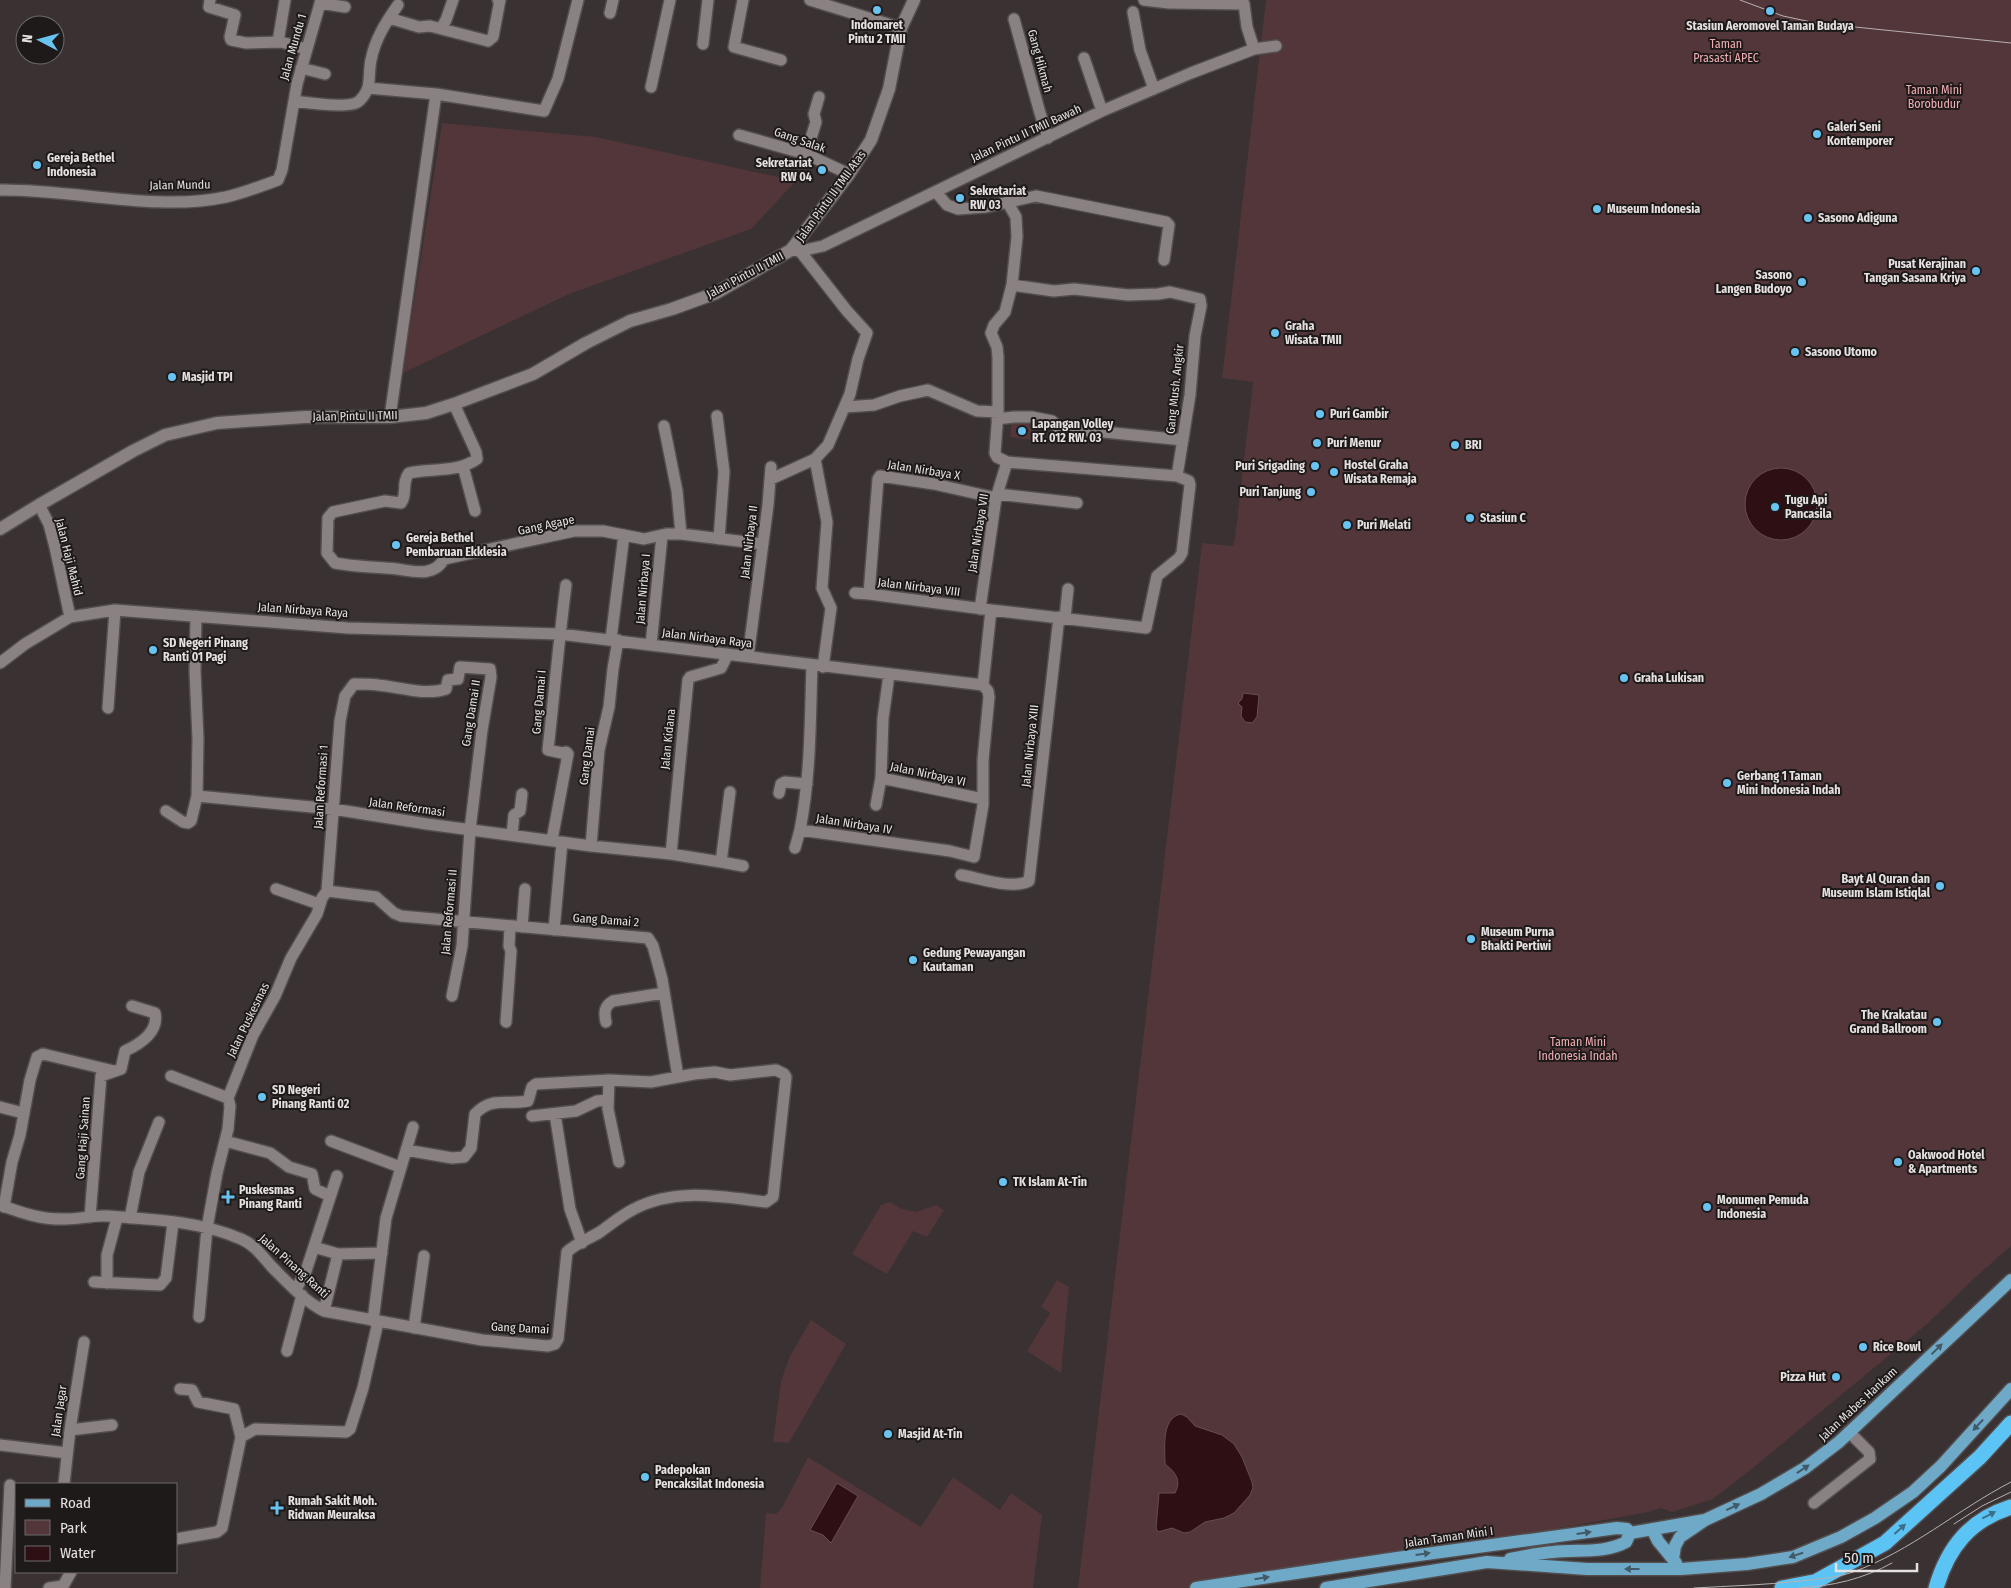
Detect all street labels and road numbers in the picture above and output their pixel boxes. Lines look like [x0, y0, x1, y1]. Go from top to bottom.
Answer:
street label: Jalan Mundu 1 [277, 12, 309, 82]
street label: Gang Hikmah [1025, 28, 1055, 94]
street label: Jalan Pintu II TMII Bawah [969, 101, 1083, 165]
street label: Gang Salak [772, 125, 828, 156]
street label: Jalan Pintu II TMII Atas [793, 148, 869, 244]
street label: Jalan Mundu [149, 177, 211, 193]
street label: Jalan Pintu II TMII [704, 249, 786, 301]
street label: Gang Mush. Angkir [1163, 343, 1187, 435]
street label: Jalan Pintu II TMII [312, 408, 398, 424]
street label: Jalan Nirbaya X [887, 457, 961, 483]
street label: Jalan Nirbaya VII [965, 492, 991, 574]
street label: Jalan Nirbaya II [738, 505, 760, 579]
street label: Gang Agape [516, 512, 576, 538]
street label: Jalan Haji Mahid [53, 517, 85, 597]
street label: Jalan Nirbaya I [633, 553, 653, 625]
street label: Jalan Nirbaya VIII [877, 575, 961, 599]
street label: Jalan Nirbaya Raya [257, 600, 349, 620]
street label: Jalan Nirbaya Raya [661, 626, 753, 650]
street label: Gang Damai I [529, 669, 549, 735]
street label: Gang Damai II [459, 679, 483, 747]
street label: Jalan Nirbaya XIII [1019, 704, 1041, 788]
street label: Jalan Kidana [658, 708, 678, 770]
street label: Gang Damai [576, 726, 598, 786]
street label: Jalan Reformasi 1 [311, 745, 331, 829]
street label: Jalan Nirbaya VI [889, 759, 967, 789]
street label: Jalan Reformasi [368, 795, 446, 819]
street label: Jalan Nirbaya IV [815, 811, 894, 837]
street label: Jalan Reformasi II [438, 869, 460, 955]
street label: Gang Damai 2 [572, 911, 640, 929]
street label: Jalan Puskesmas [224, 980, 272, 1060]
street label: Gang Haji Sainan [73, 1096, 93, 1180]
street label: Jalan Pinang Ranti [256, 1231, 332, 1301]
street label: Gang Damai [490, 1319, 550, 1337]
street label: Jalan Mabes Hankam [1816, 1364, 1900, 1444]
street label: Jalan Jagar [48, 1384, 70, 1438]
street label: Jalan Taman Mini I [1404, 1524, 1494, 1550]

